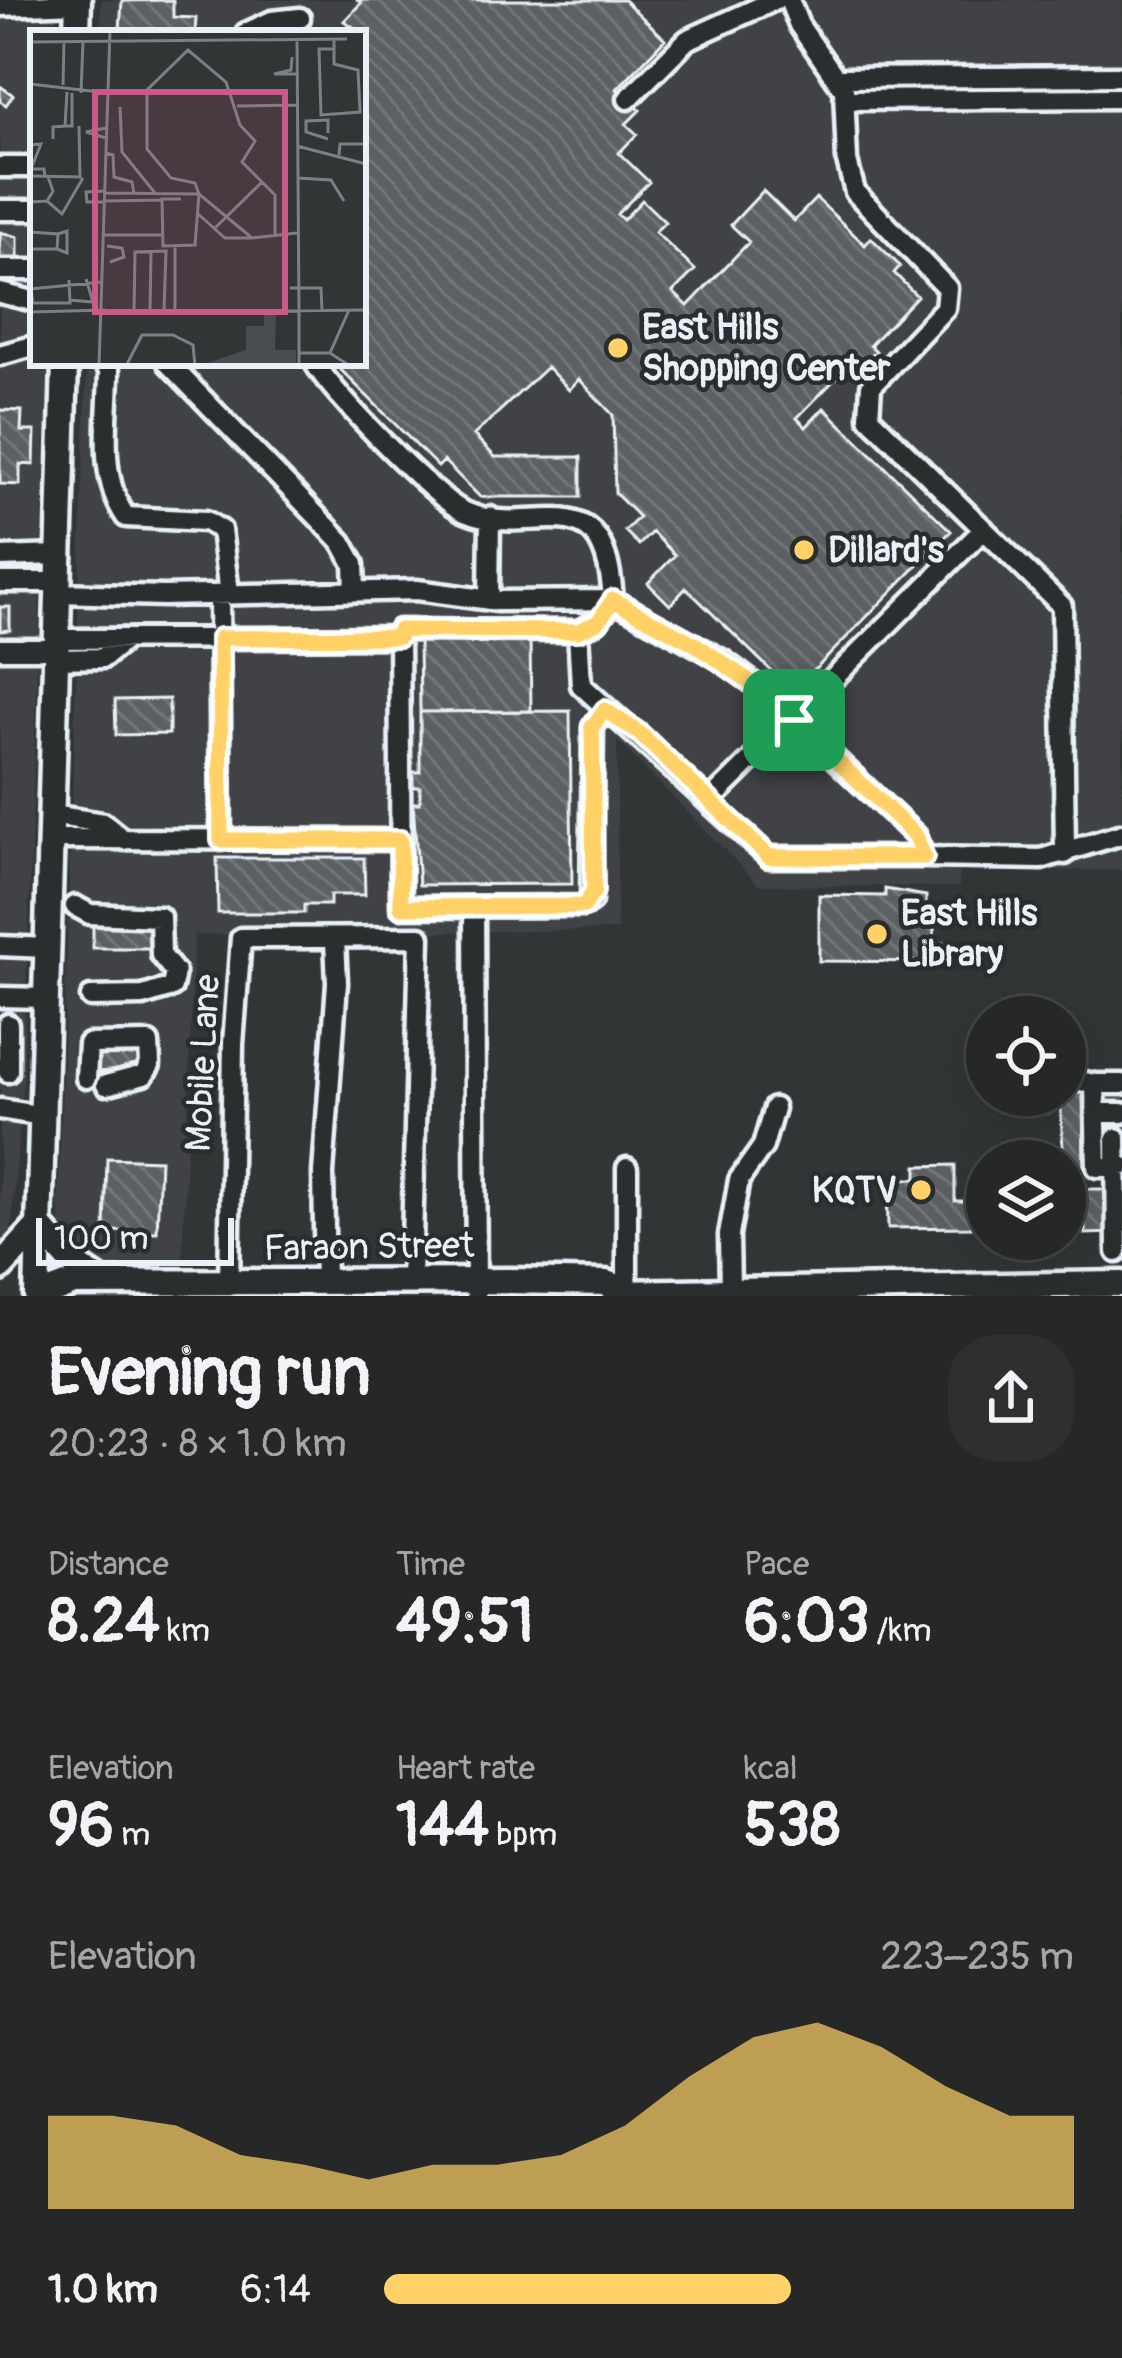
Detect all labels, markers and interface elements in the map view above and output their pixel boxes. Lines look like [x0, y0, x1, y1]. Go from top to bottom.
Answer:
inset map [30, 30, 366, 366]
place label: East Hills Shopping Center [642, 305, 891, 391]
marker: East Hills Shopping Center [605, 335, 631, 361]
place label: Dillard's [828, 528, 945, 573]
marker: Dillard's [791, 537, 817, 563]
pin [743, 669, 845, 771]
icon: arrive [761, 687, 827, 753]
place label: East Hills Library [901, 891, 1038, 977]
marker: East Hills Library [864, 921, 890, 947]
street label: Mobile Lane [176, 973, 230, 1153]
map controls [966, 996, 1086, 1260]
button: locate [966, 996, 1086, 1116]
button: layers [966, 1140, 1086, 1260]
place label: KQTV [812, 1168, 897, 1213]
marker: KQTV [908, 1177, 934, 1203]
scale bar [36, 1212, 234, 1265]
text: 100 m [54, 1218, 148, 1259]
street label: Faraon Street [263, 1223, 475, 1271]
text: Evening run [48, 1332, 371, 1415]
button: share [948, 1335, 1074, 1461]
text: 20:23 · 8 × 1.0 km [48, 1419, 347, 1468]
text: Distance [48, 1544, 169, 1585]
text: Time [396, 1544, 465, 1585]
text: Pace [744, 1544, 809, 1585]
text: 8.24 [48, 1585, 160, 1660]
text: 49:51 [396, 1585, 534, 1660]
text: 6:03 [744, 1585, 869, 1660]
text: km [160, 1610, 210, 1651]
text: /km [869, 1610, 931, 1651]
text: Elevation [48, 1748, 174, 1789]
text: Heart rate [396, 1748, 535, 1789]
text: kcal [744, 1748, 798, 1789]
text: 96 [48, 1789, 114, 1864]
text: 144 [396, 1789, 489, 1864]
text: 538 [744, 1789, 840, 1864]
text: m [114, 1814, 150, 1855]
text: bpm [489, 1814, 557, 1855]
text: Elevation [48, 1932, 197, 1981]
text: 223–235 m [880, 1932, 1074, 1981]
text: 1.0 km [48, 2265, 158, 2314]
text: 6:14 [240, 2265, 311, 2314]

